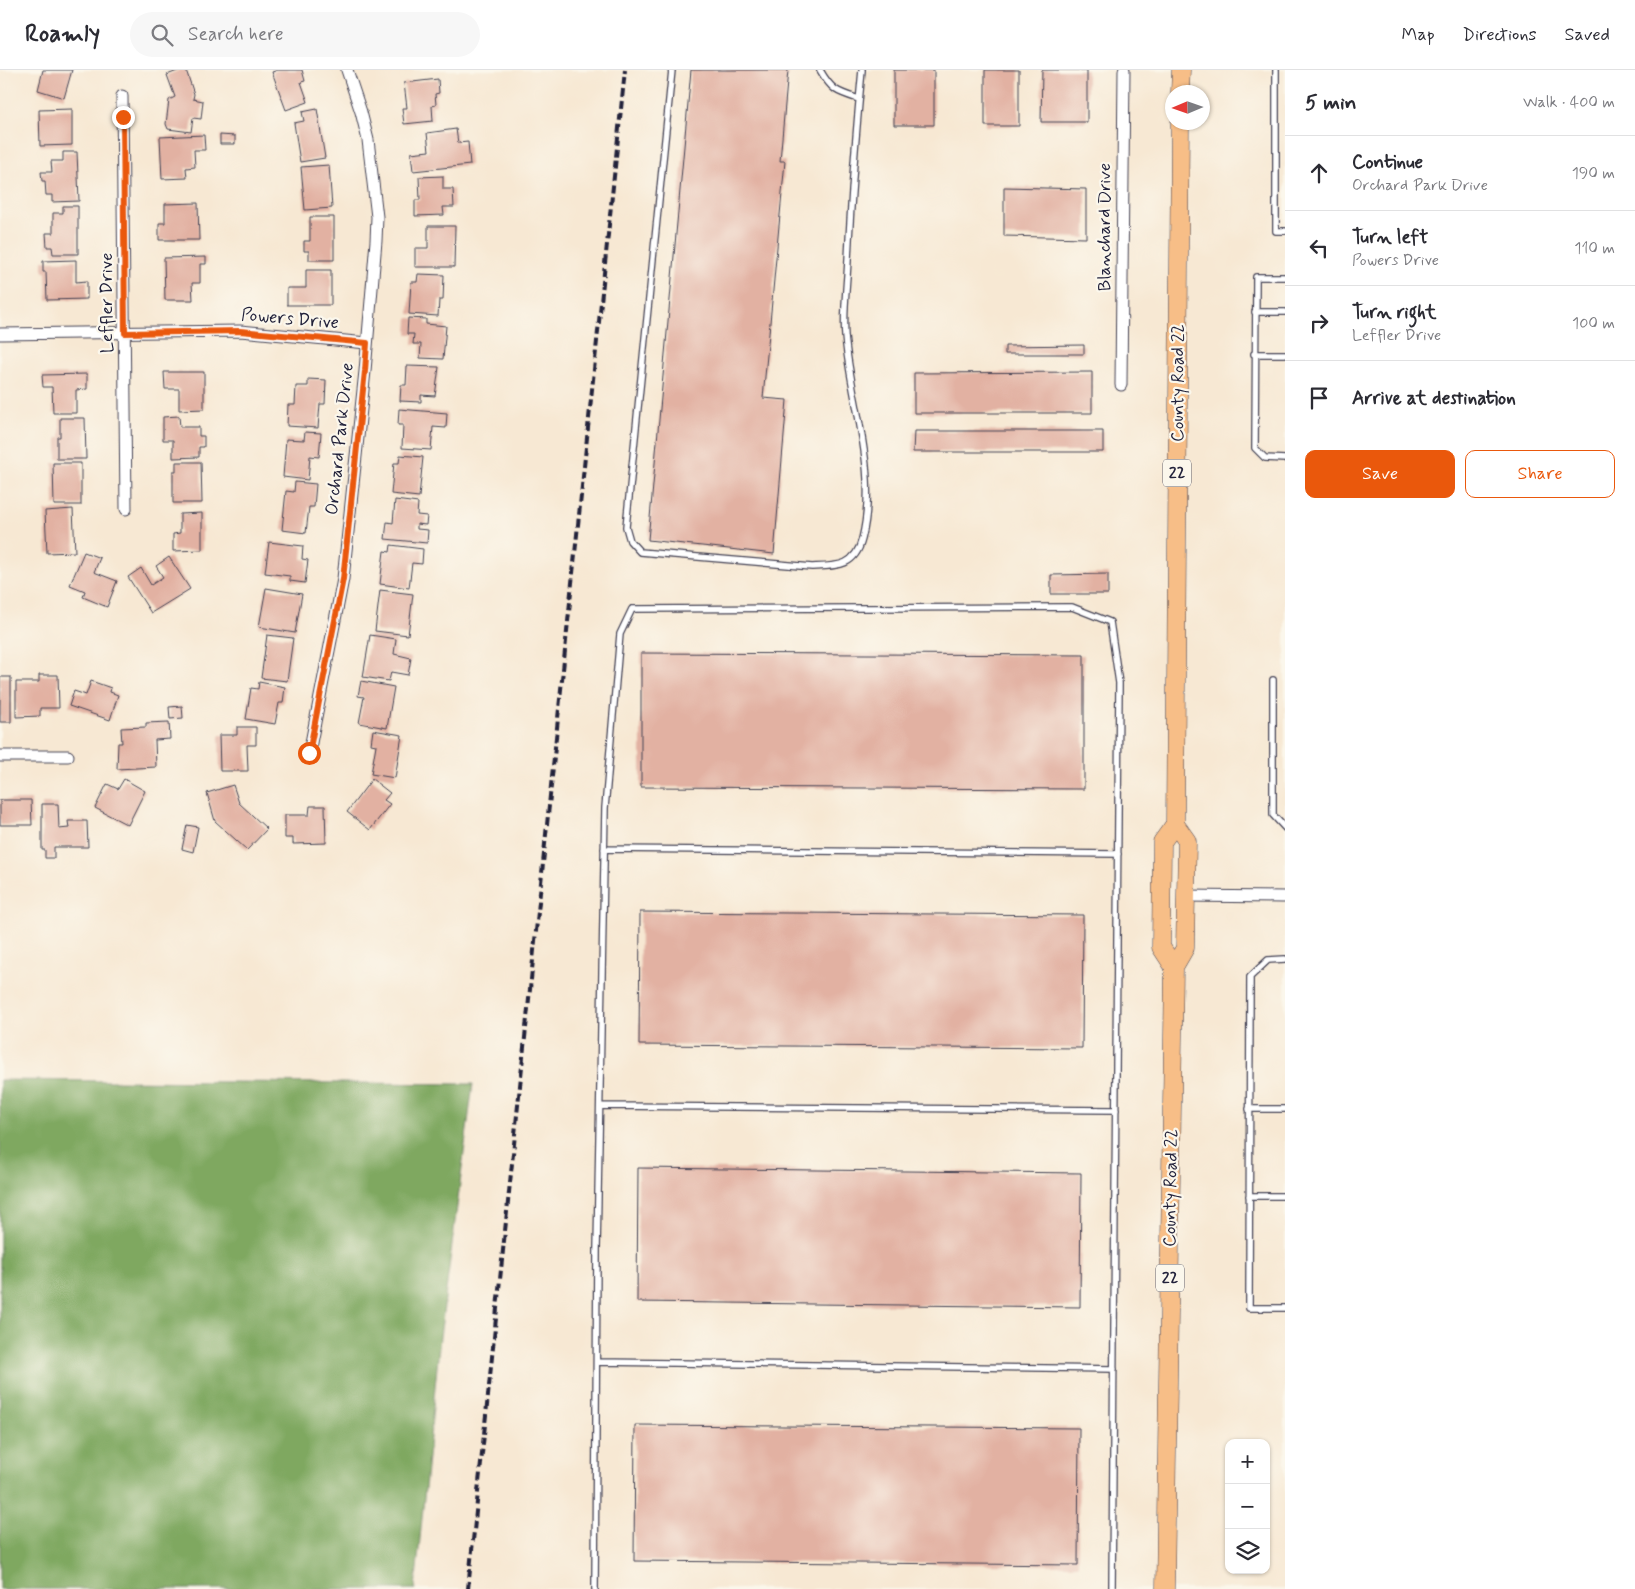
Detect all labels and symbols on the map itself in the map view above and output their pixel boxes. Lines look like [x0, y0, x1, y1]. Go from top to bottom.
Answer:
north arrow [1165, 85, 1210, 130]
route end [112, 106, 135, 129]
street label: Blanchard Drive [1093, 163, 1117, 291]
street label: Leffler Drive [95, 253, 119, 353]
street label: Powers Drive [240, 303, 340, 335]
street label: County Road 22 [1166, 324, 1190, 442]
street label: Orchard Park Drive [320, 362, 360, 516]
road number: 22 [1163, 459, 1191, 486]
route start [298, 742, 321, 765]
street label: County Road 22 [1158, 1129, 1184, 1247]
road number: 22 [1156, 1264, 1184, 1292]

